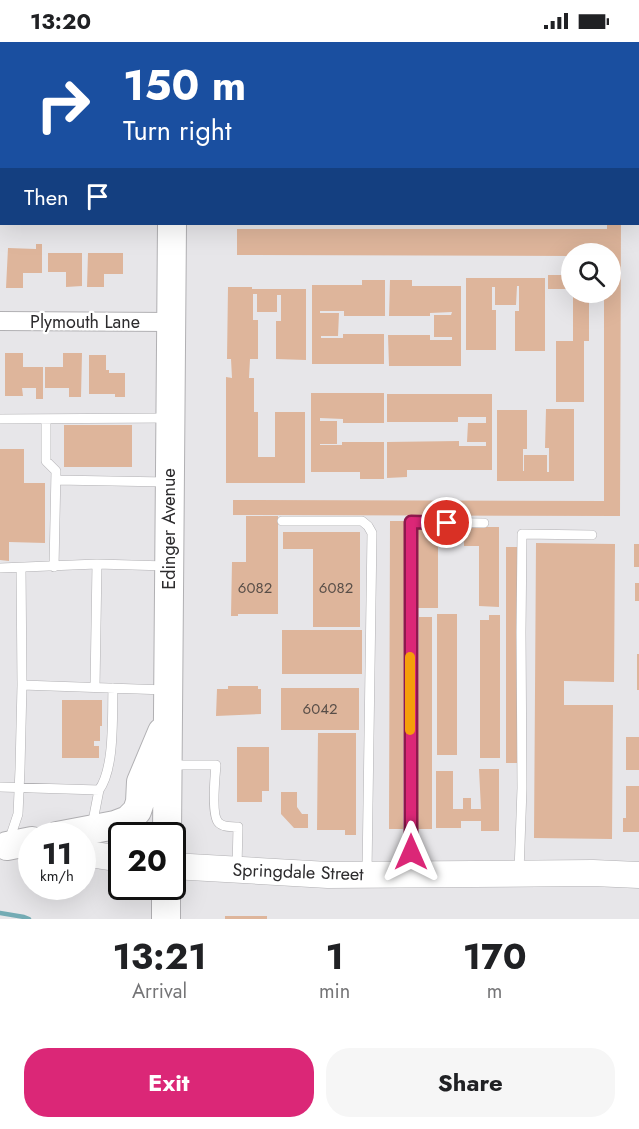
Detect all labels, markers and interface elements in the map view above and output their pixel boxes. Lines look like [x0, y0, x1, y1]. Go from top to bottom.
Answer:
text: 13:20 [30, 5, 91, 37]
text: 150 m [123, 55, 246, 116]
icon: right [24, 66, 102, 144]
text: Turn right [123, 111, 231, 150]
icon: arrive [81, 180, 114, 213]
text: Then [24, 181, 69, 213]
map controls [561, 243, 621, 303]
button: search [561, 243, 621, 303]
street label: Plymouth Lane [30, 309, 140, 335]
street label: Edinger Avenue [156, 468, 182, 590]
pin [421, 497, 472, 548]
icon: arrive [430, 506, 463, 539]
house number: 6082 [238, 577, 272, 599]
house number: 6082 [319, 577, 353, 599]
house number: 6042 [303, 698, 337, 720]
position arrow [379, 820, 443, 884]
speed limit sign: 20 [108, 822, 186, 900]
text: 11 [42, 832, 72, 875]
street label: Springdale Street [232, 857, 365, 887]
text: km/h [40, 865, 74, 887]
text: 13:21 [112, 930, 207, 982]
text: 1 [325, 930, 344, 982]
text: 170 [463, 930, 527, 982]
text: Arrival [132, 977, 187, 1006]
text: min [319, 977, 350, 1006]
text: m [487, 977, 502, 1006]
button: Exit [24, 1048, 314, 1117]
button: Share [326, 1048, 615, 1117]

